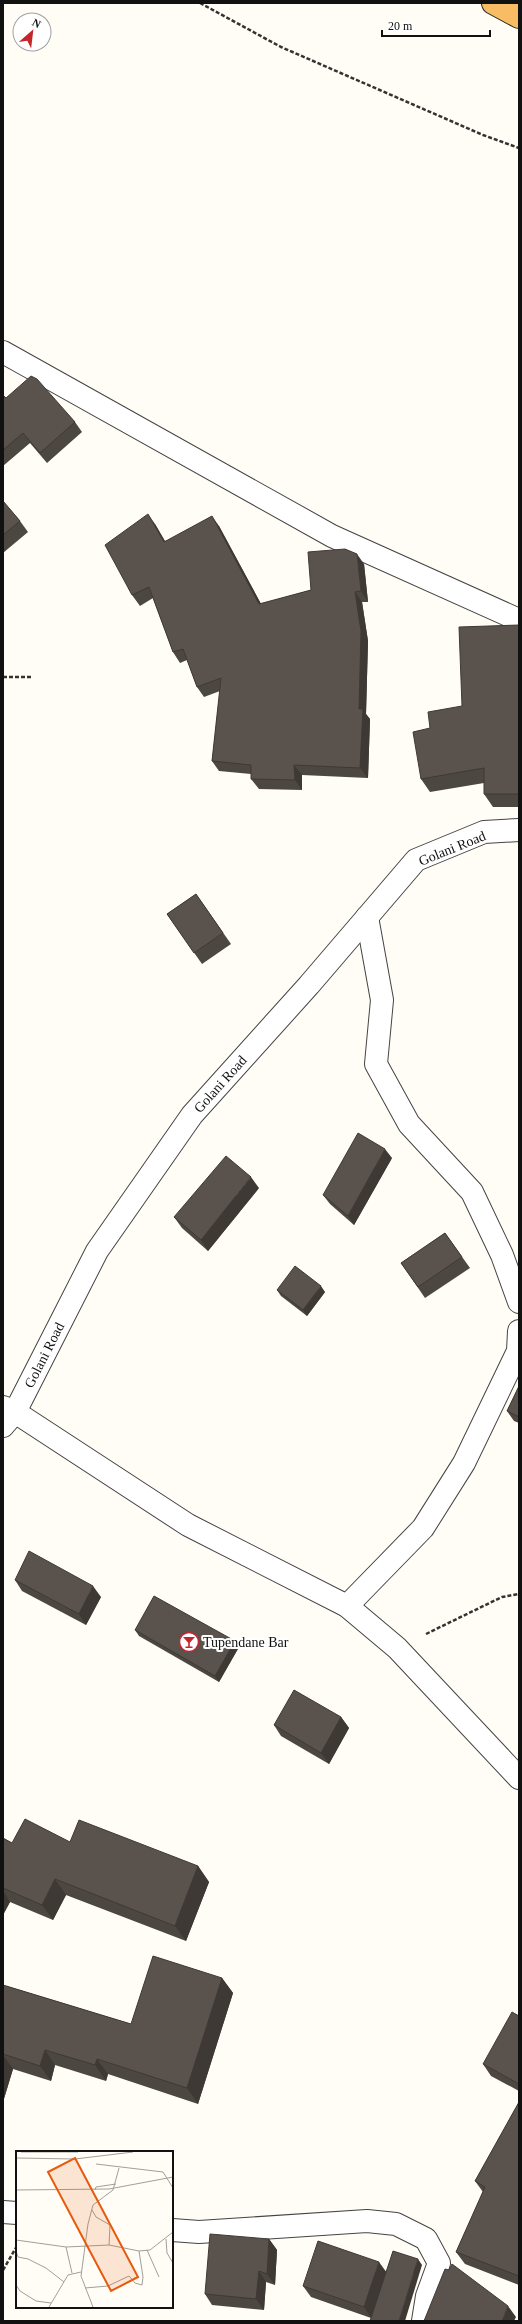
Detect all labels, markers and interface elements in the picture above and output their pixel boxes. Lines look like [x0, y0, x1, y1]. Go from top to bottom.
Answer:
north arrow [12, 12, 52, 52]
scale bar [382, 12, 490, 38]
text: N [30, 16, 43, 30]
text: 20 m [388, 19, 413, 33]
street label: Golani Road [416, 828, 488, 869]
street label: Golani Road [191, 1053, 250, 1116]
street label: Golani Road [22, 1320, 67, 1390]
bar icon: Tupendane Bar [178, 1631, 200, 1653]
place label: Tupendane Bar [203, 1635, 289, 1650]
inset map [16, 2151, 173, 2308]

